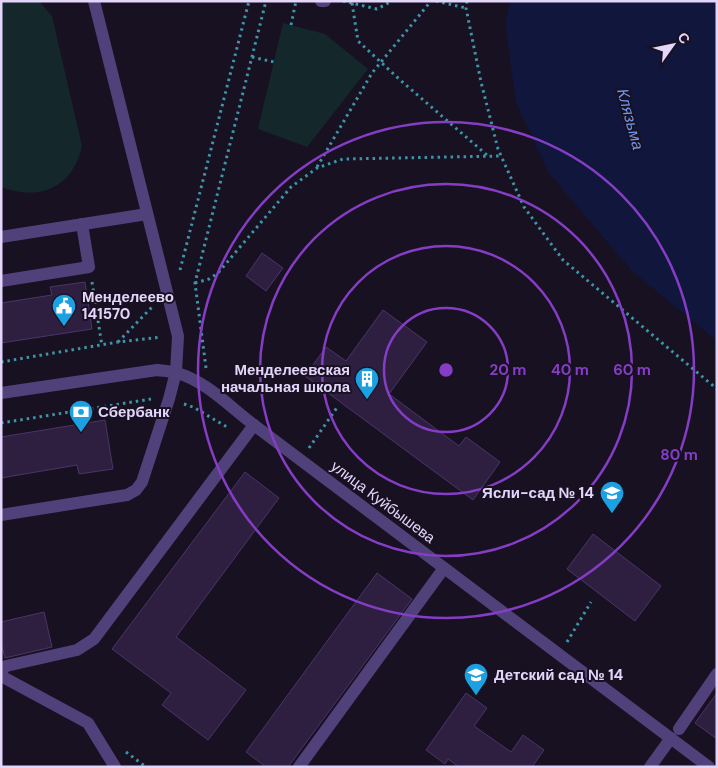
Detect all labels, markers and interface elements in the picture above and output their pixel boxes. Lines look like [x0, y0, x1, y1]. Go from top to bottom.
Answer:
north arrow [648, 20, 698, 70]
text: С [674, 29, 694, 47]
water label: Клязьма [612, 86, 649, 152]
place label: Менделеево 141570 [82, 287, 174, 324]
public building icon: Менделеево 141570 [51, 293, 77, 327]
place label: Менделеевская начальная школа [221, 360, 351, 397]
text: 20 m [490, 360, 526, 380]
text: 40 m [551, 360, 589, 380]
text: 60 m [613, 360, 651, 380]
centre of rings [437, 361, 455, 379]
building icon: Менделеевская начальная школа [354, 366, 380, 400]
bank icon: Сбербанк [68, 399, 94, 433]
place label: Сбербанк [98, 402, 170, 422]
text: 80 m [660, 445, 698, 465]
street label: улица Куйбышева [327, 456, 440, 548]
school or university icon: Ясли-сад № 14 [599, 480, 625, 514]
place label: Ясли-сад № 14 [482, 483, 594, 503]
school or university icon: Детский сад № 14 [463, 662, 489, 696]
place label: Детский сад № 14 [494, 665, 624, 685]

